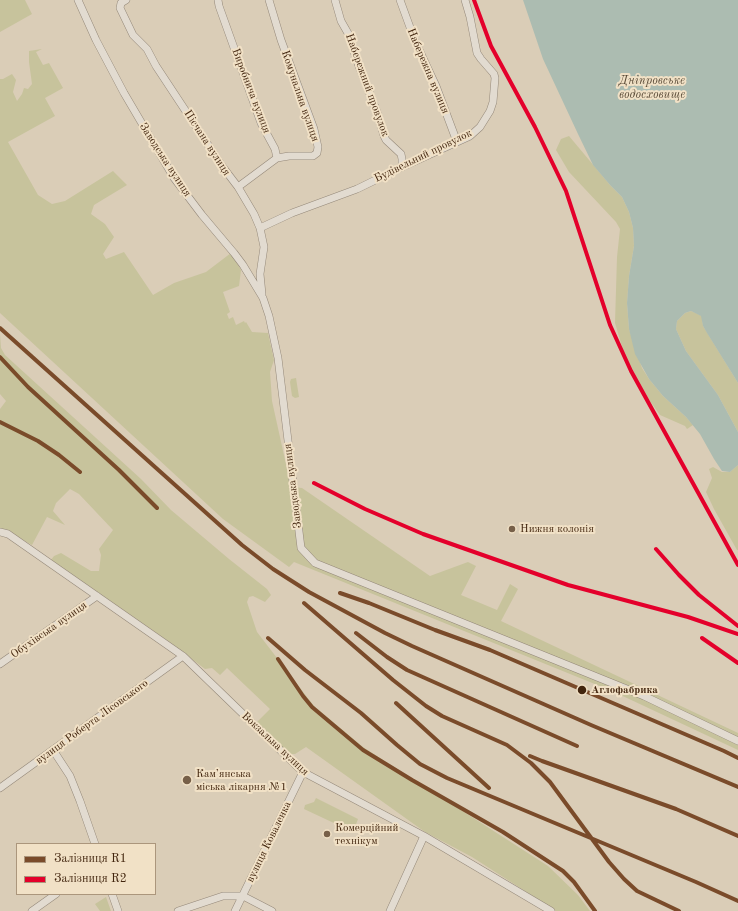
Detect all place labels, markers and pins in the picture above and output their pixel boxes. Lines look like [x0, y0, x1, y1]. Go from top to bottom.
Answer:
place label: Нижня колонія [520, 522, 594, 536]
marker: Нижня колонія [507, 524, 517, 534]
place label: Аглофабрика [591, 683, 658, 697]
marker: Аглофабрика [576, 684, 588, 696]
place label: Кам’янська міська лікарня №1 [196, 767, 287, 793]
marker: Кам’янська міська лікарня №1 [181, 774, 193, 786]
place label: Комерційний технікум [335, 821, 398, 847]
marker: Комерційний технікум [322, 829, 332, 839]

